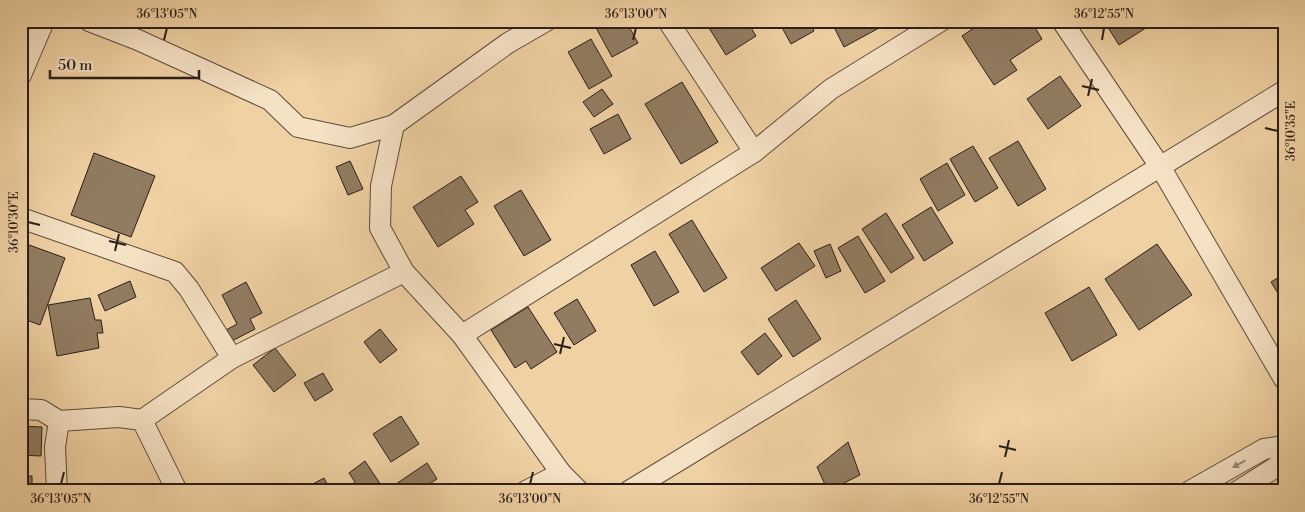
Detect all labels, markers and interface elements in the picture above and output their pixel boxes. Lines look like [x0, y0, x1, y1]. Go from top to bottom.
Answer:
text: 36°13'05"N [137, 7, 198, 22]
text: 36°13'00"N [605, 7, 667, 22]
text: 36°12'55"N [1074, 7, 1134, 22]
scale bar [50, 48, 199, 80]
text: 50 m [58, 56, 92, 75]
text: 36°10'35"E [1284, 101, 1299, 161]
text: 36°10'30"E [7, 191, 22, 253]
one-way arrow [1232, 459, 1246, 468]
text: 36°13'05"N [31, 492, 92, 507]
text: 36°13'00"N [499, 492, 561, 507]
text: 36°12'55"N [969, 492, 1029, 507]

